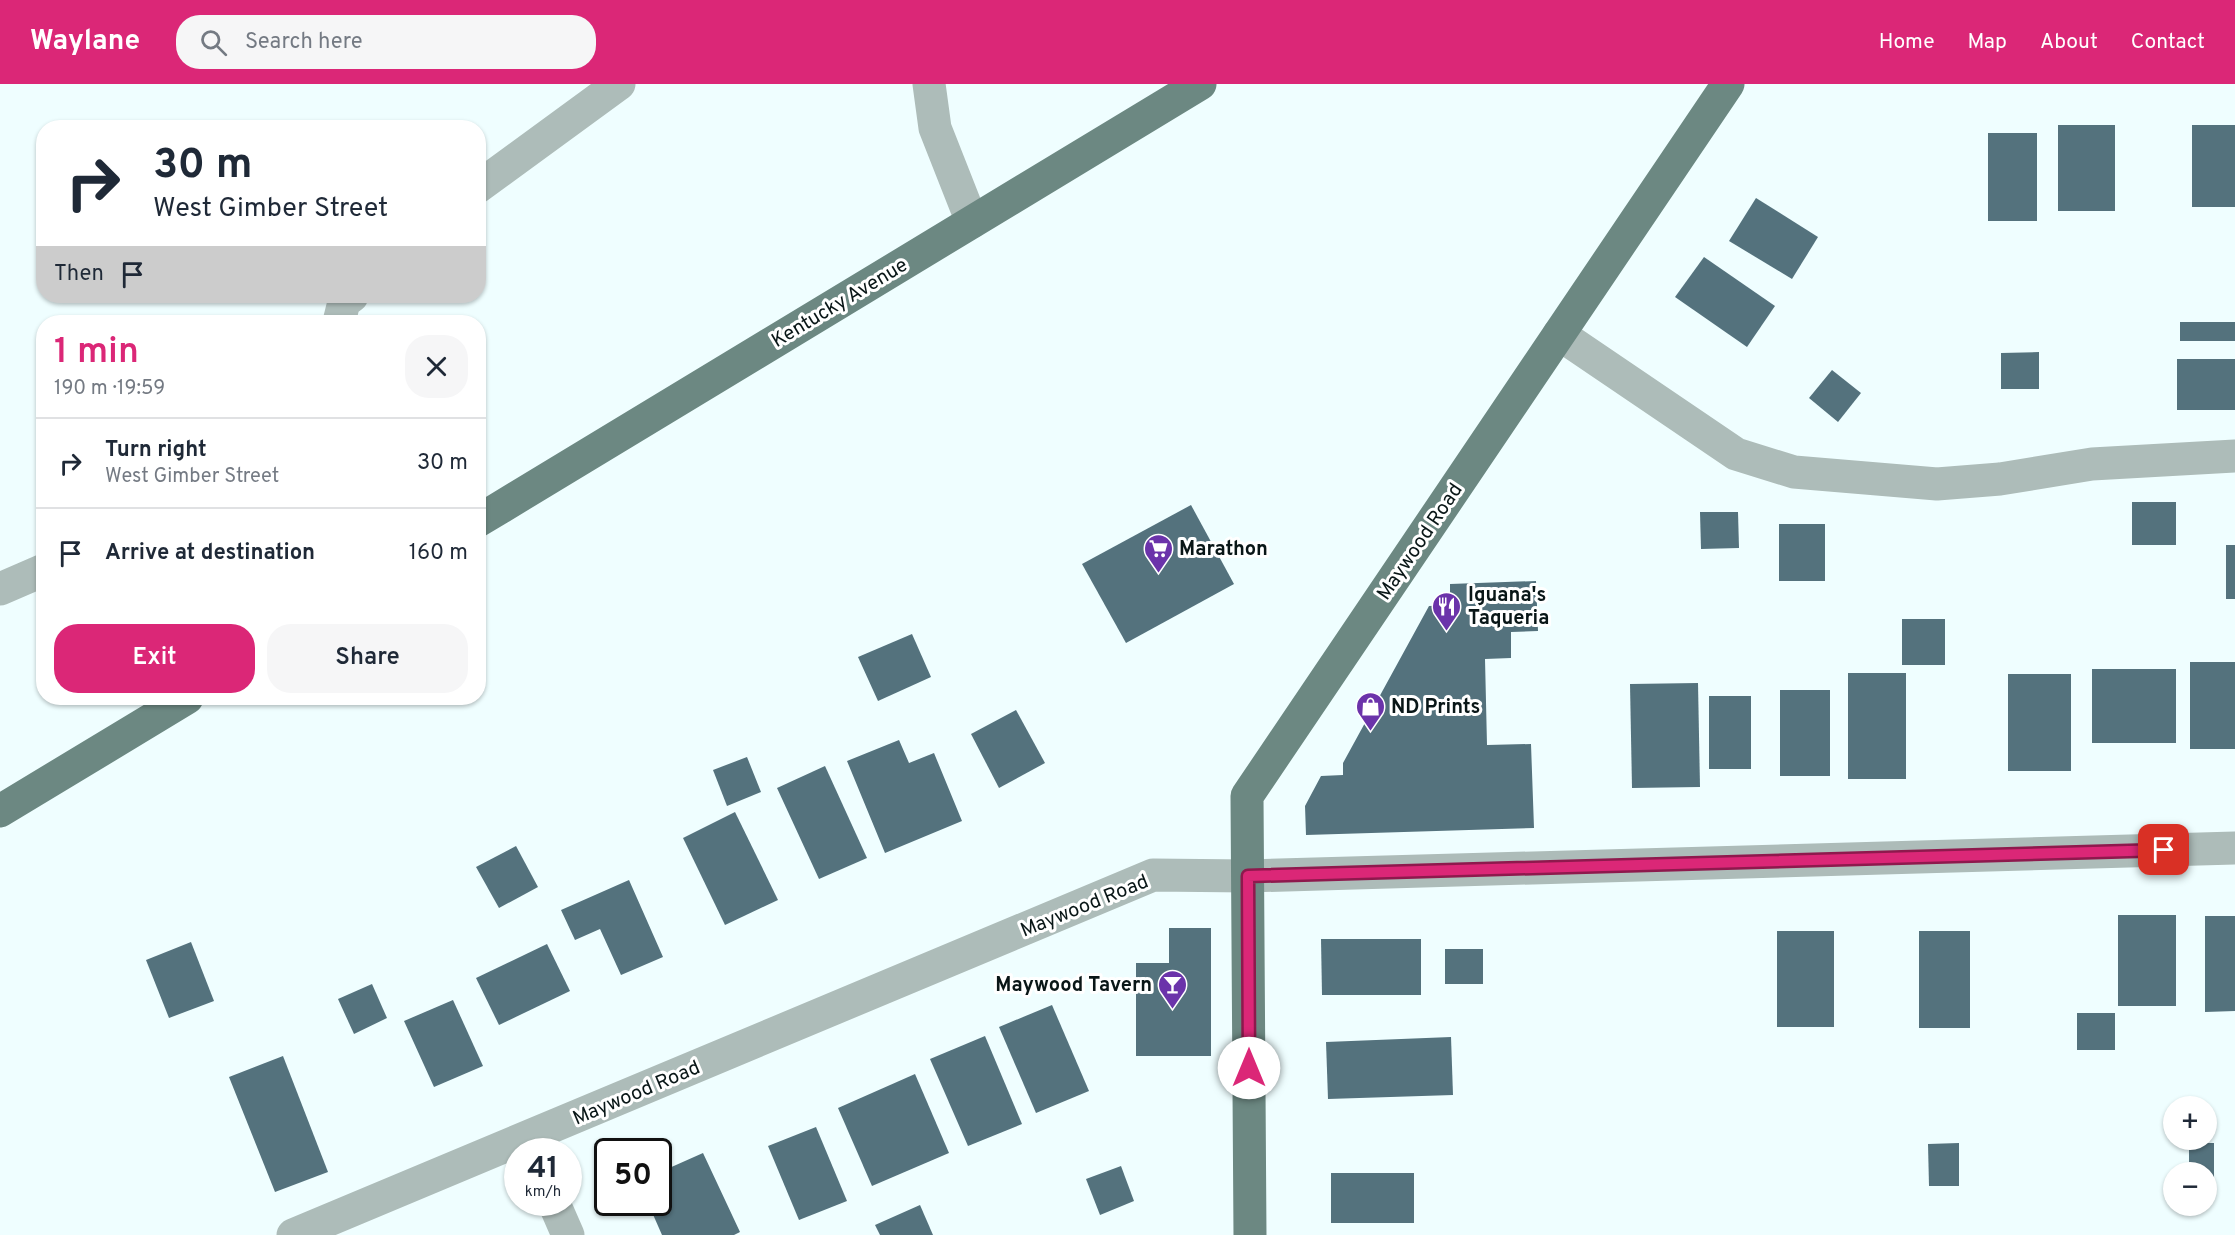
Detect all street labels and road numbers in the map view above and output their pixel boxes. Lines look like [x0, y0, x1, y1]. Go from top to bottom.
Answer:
street label: Kentucky Avenue [767, 253, 913, 355]
street label: Maywood Road [1372, 479, 1469, 606]
street label: Maywood Road [1017, 869, 1153, 944]
street label: Maywood Road [569, 1055, 704, 1132]

